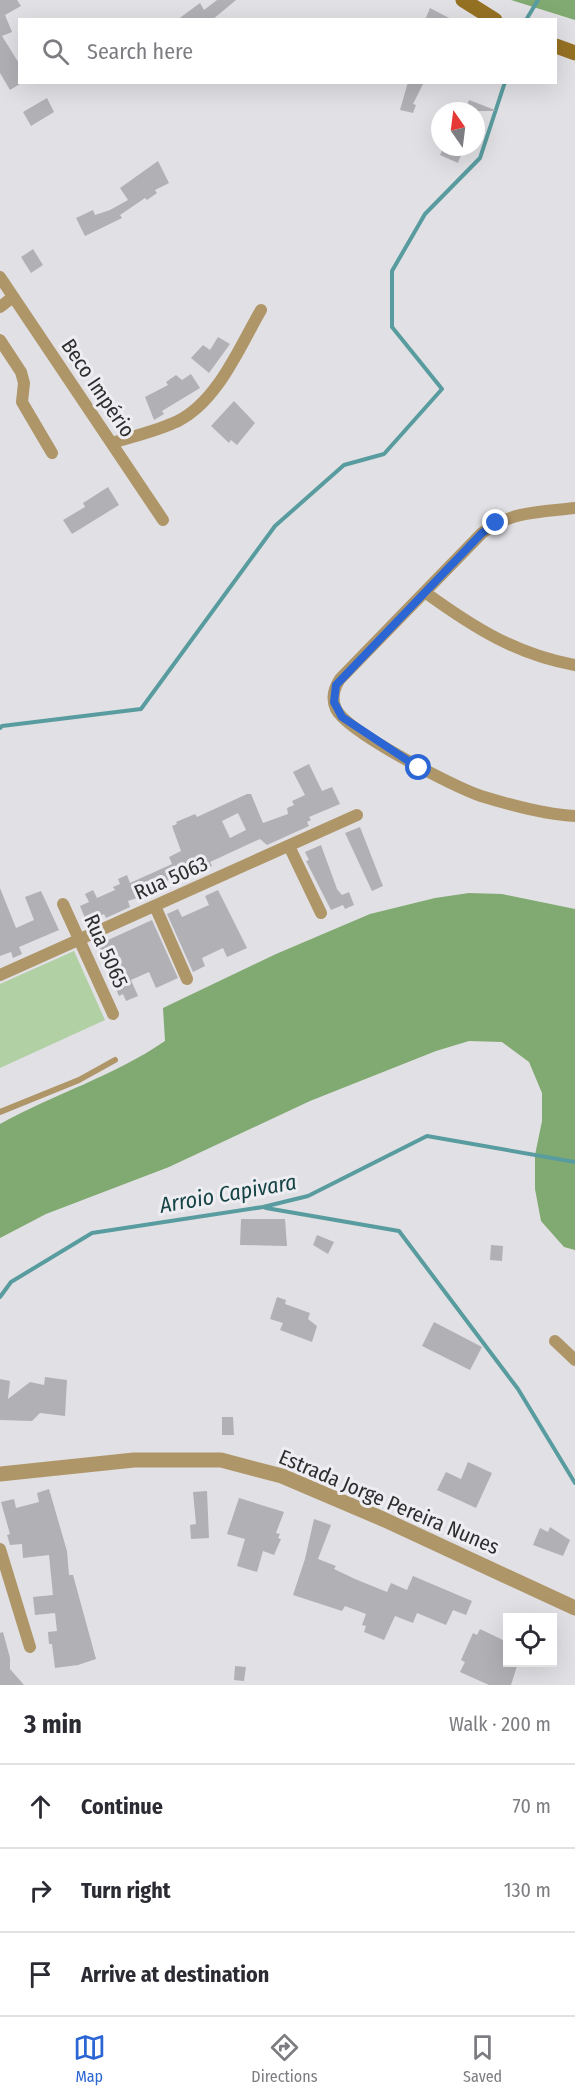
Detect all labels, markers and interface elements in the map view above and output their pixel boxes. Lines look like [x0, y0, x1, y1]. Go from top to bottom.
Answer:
search box [18, 18, 557, 84]
icon: search [39, 35, 72, 68]
text: Search here [87, 38, 193, 65]
north arrow [431, 102, 485, 156]
street label: Beco Império [56, 334, 140, 442]
route end [482, 509, 508, 535]
route start [405, 754, 431, 780]
street label: Rua 5063 [130, 850, 212, 906]
street label: Rua 5065 [78, 910, 134, 992]
water label: Arroio Capivara [157, 1168, 299, 1219]
street label: Estrada Jorge Pereira Nunes [275, 1444, 503, 1560]
map controls [503, 1613, 557, 1667]
button: locate [503, 1613, 557, 1667]
text: 3 min [24, 1709, 82, 1740]
text: Walk · 200 m [449, 1712, 551, 1736]
icon: ahead [24, 1790, 57, 1823]
text: Continue [81, 1793, 163, 1820]
text: 70 m [513, 1794, 551, 1818]
icon: right [24, 1874, 57, 1907]
text: Turn right [81, 1877, 170, 1904]
text: 130 m [504, 1878, 551, 1902]
icon: arrive [24, 1958, 57, 1991]
text: Arrive at destination [81, 1961, 269, 1988]
tab: Map [73, 2031, 106, 2086]
tab: Directions [251, 2031, 318, 2086]
tab: Saved [463, 2031, 502, 2086]

